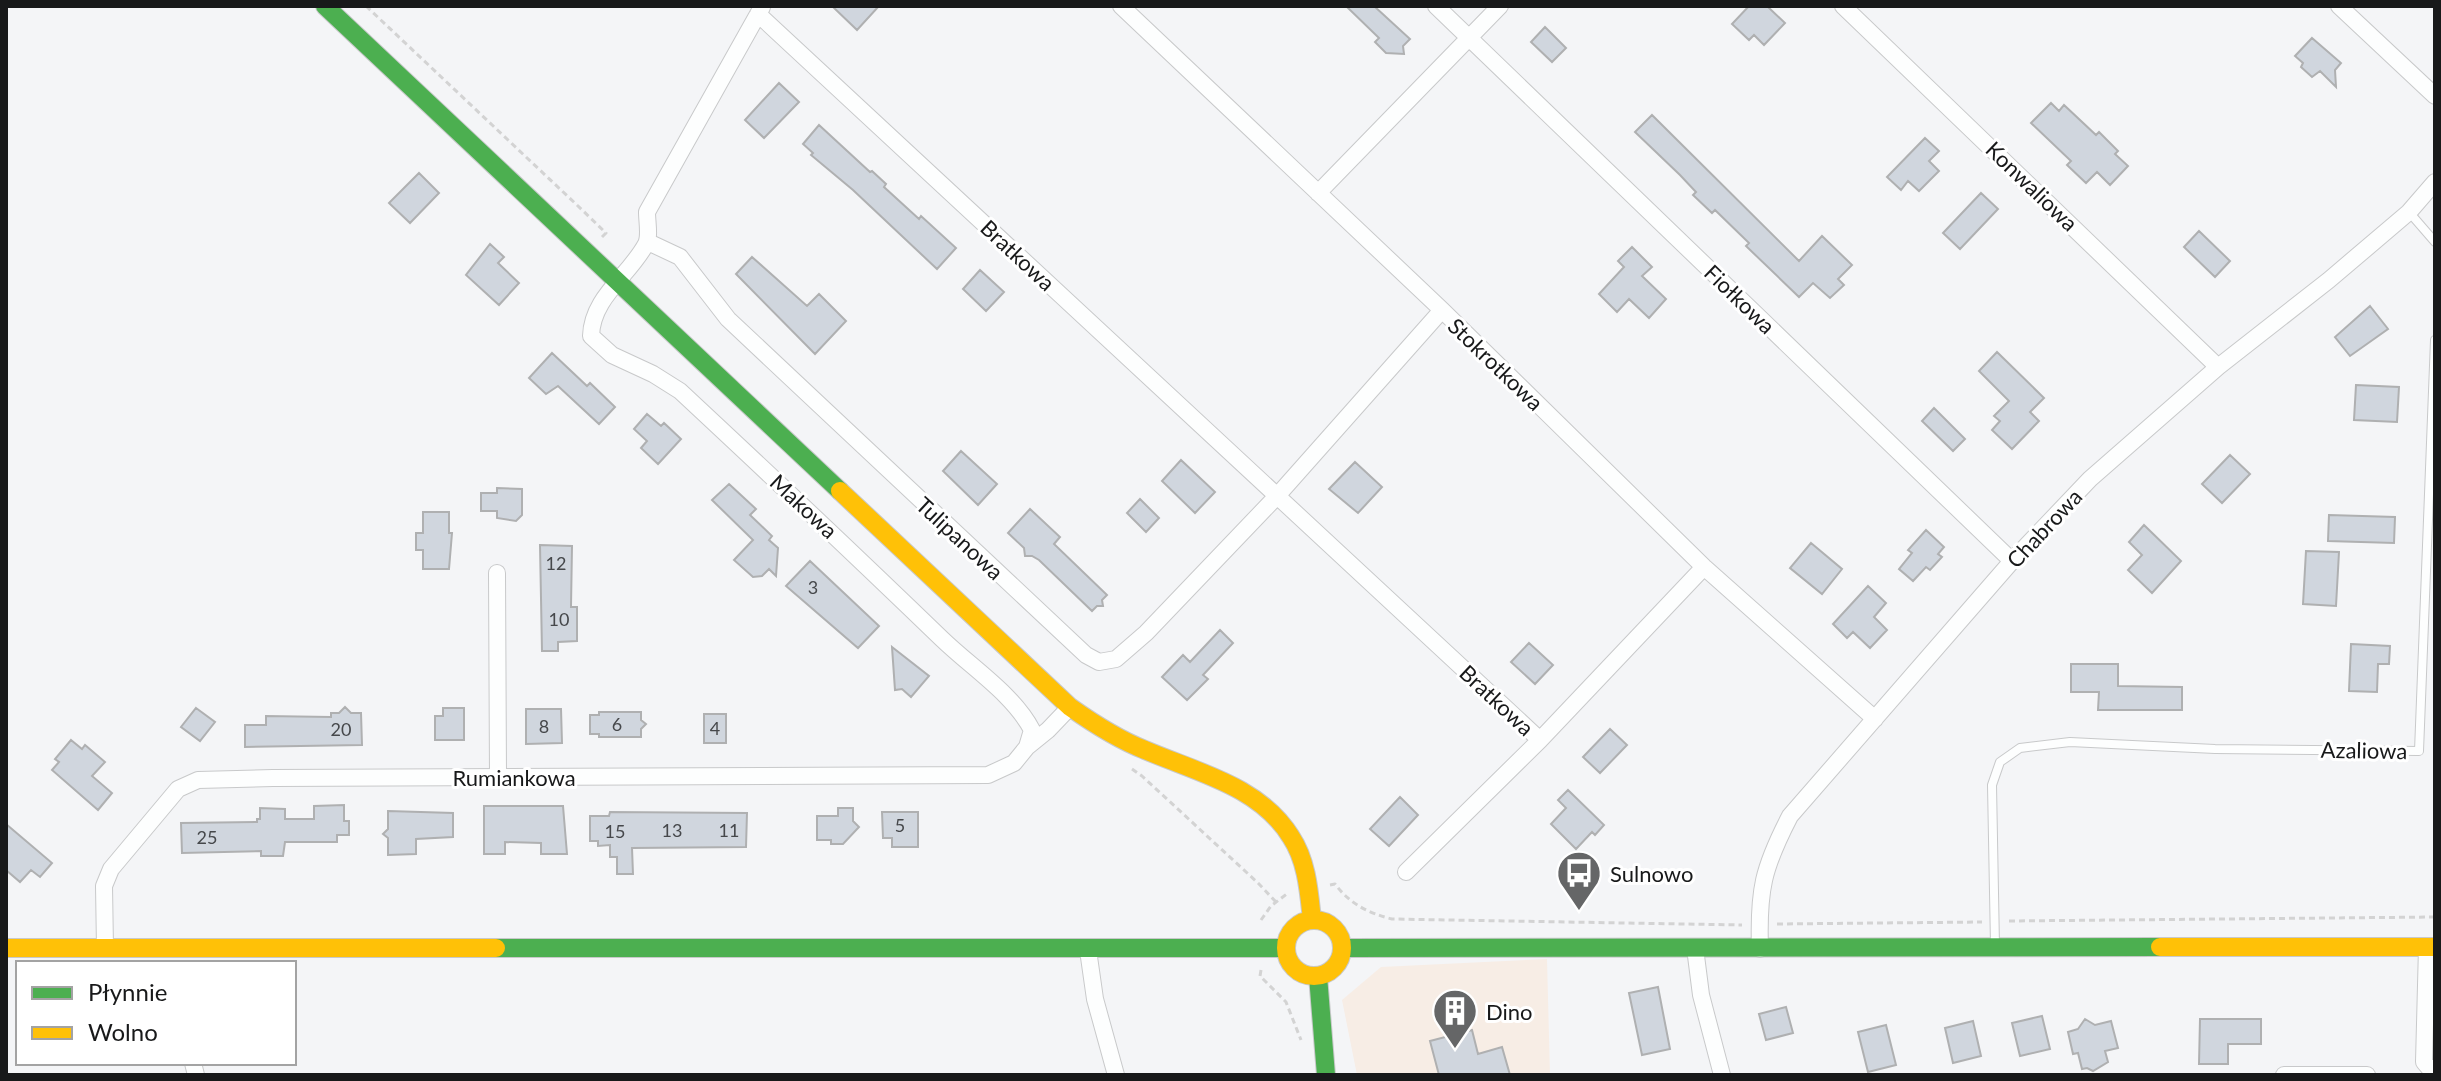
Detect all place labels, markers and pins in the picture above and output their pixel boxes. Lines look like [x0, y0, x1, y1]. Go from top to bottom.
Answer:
bus stop icon: Sulnowo [1555, 849, 1603, 912]
place label: Sulnowo [1610, 860, 1693, 887]
building icon: Dino [1431, 987, 1479, 1050]
place label: Dino [1486, 998, 1533, 1025]

